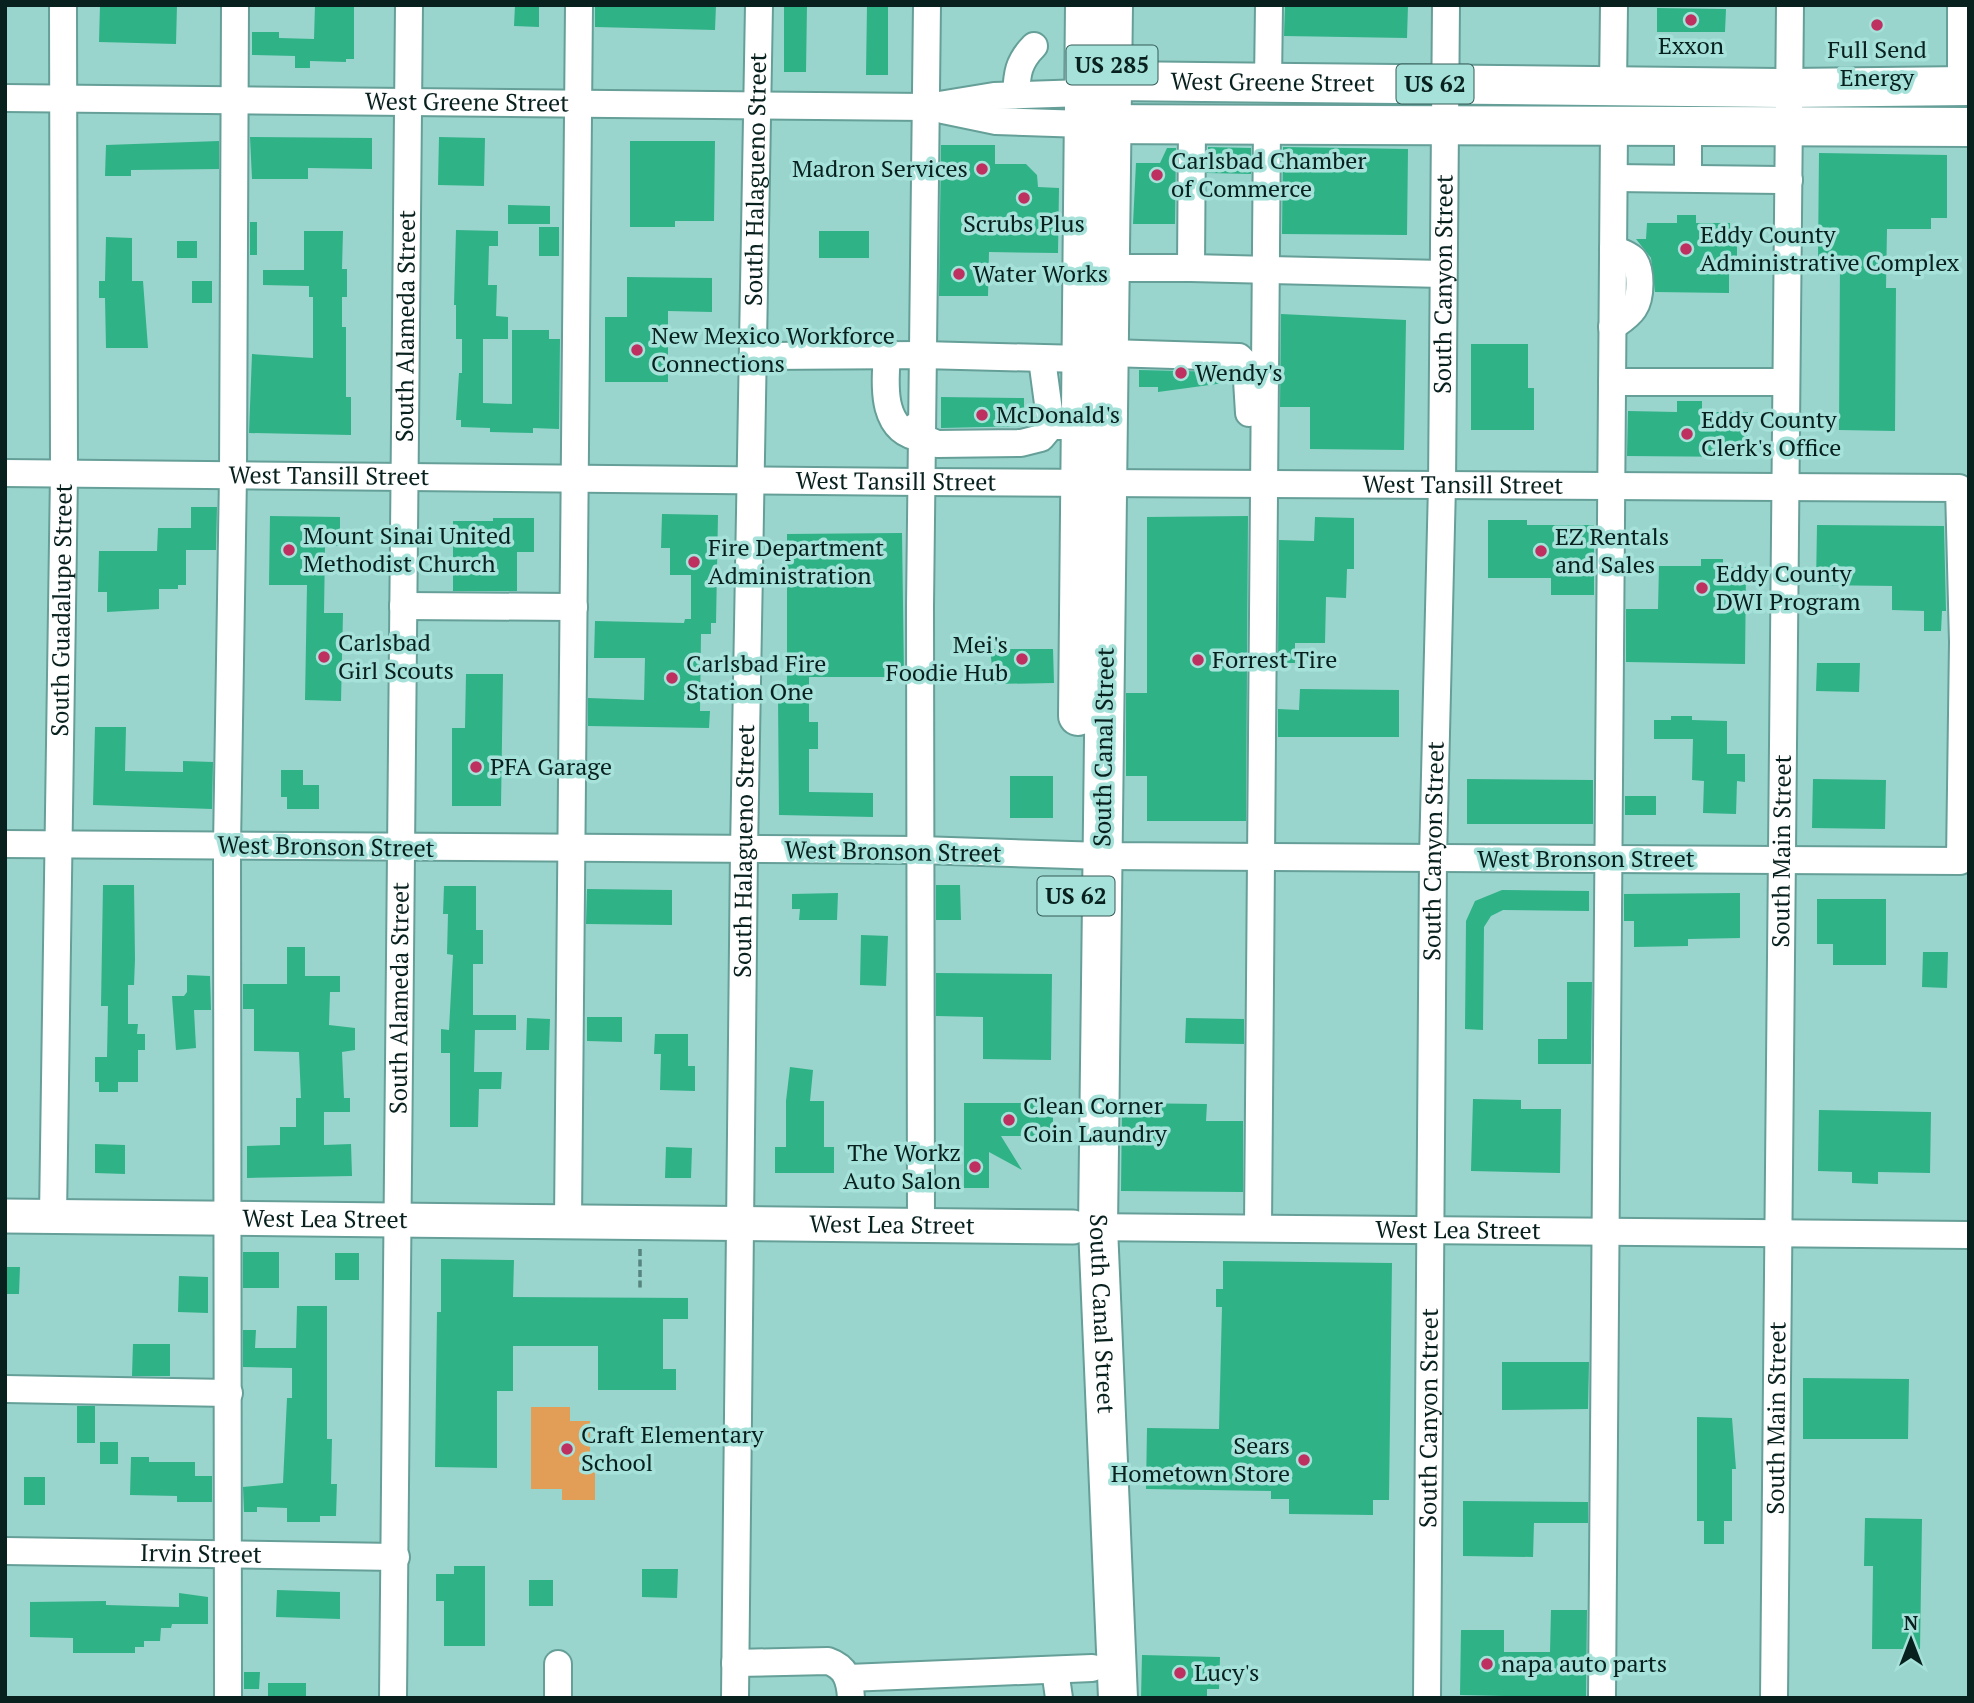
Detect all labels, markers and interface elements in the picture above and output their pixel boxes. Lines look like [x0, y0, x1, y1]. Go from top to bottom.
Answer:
marker: Exxon [1683, 12, 1699, 28]
marker: Full Send Energy [1869, 17, 1885, 33]
place label: Exxon [1658, 29, 1724, 61]
place label: Full Send Energy [1827, 33, 1927, 93]
road number: US 285 [1066, 46, 1158, 85]
street label: South Halagueno Street [737, 52, 773, 306]
road number: US 62 [1396, 64, 1474, 104]
street label: West Greene Street [1170, 65, 1375, 99]
street label: West Greene Street [365, 85, 569, 119]
place label: Carlsbad Chamber of Commerce [1171, 144, 1367, 204]
place label: Madron Services [792, 152, 968, 184]
marker: Madron Services [974, 161, 990, 177]
marker: Carlsbad Chamber of Commerce [1149, 167, 1165, 183]
street label: South Canyon Street [1426, 174, 1460, 394]
marker: Scrubs Plus [1016, 190, 1032, 206]
place label: Scrubs Plus [963, 207, 1085, 239]
street label: South Alameda Street [388, 210, 422, 442]
place label: Eddy County Administrative Complex [1700, 218, 1960, 278]
marker: Eddy County Administrative Complex [1678, 241, 1694, 257]
place label: Water Works [973, 257, 1108, 289]
marker: Water Works [951, 266, 967, 282]
place label: New Mexico Workforce Connections [651, 319, 895, 379]
marker: New Mexico Workforce Connections [629, 342, 645, 358]
place label: Wendy's [1195, 356, 1283, 388]
marker: Wendy's [1173, 365, 1189, 381]
place label: McDonald's [996, 398, 1120, 430]
place label: Eddy County Clerk's Office [1701, 403, 1841, 463]
marker: McDonald's [974, 407, 990, 423]
marker: Eddy County Clerk's Office [1679, 426, 1695, 442]
street label: West Tansill Street [229, 458, 430, 492]
street label: West Tansill Street [795, 464, 996, 497]
street label: West Tansill Street [1363, 468, 1563, 501]
street label: South Guadalupe Street [43, 483, 79, 737]
place label: Mount Sinai United Methodist Church [303, 519, 511, 579]
place label: EZ Rentals and Sales [1555, 520, 1669, 580]
place label: Fire Department Administration [708, 531, 884, 591]
marker: Mount Sinai United Methodist Church [281, 542, 297, 558]
marker: EZ Rentals and Sales [1533, 543, 1549, 559]
marker: Fire Department Administration [686, 554, 702, 570]
place label: Eddy County DWI Program [1716, 557, 1861, 617]
marker: Eddy County DWI Program [1694, 580, 1710, 596]
place label: Carlsbad Girl Scouts [338, 626, 454, 686]
place label: Mei's Foodie Hub [886, 628, 1008, 688]
place label: Forrest Tire [1212, 643, 1337, 675]
place label: Carlsbad Fire Station One [686, 647, 826, 707]
street label: South Canal Street [1085, 647, 1121, 847]
marker: Carlsbad Girl Scouts [316, 649, 332, 665]
marker: Mei's Foodie Hub [1014, 651, 1030, 667]
marker: Forrest Tire [1190, 652, 1206, 668]
marker: Carlsbad Fire Station One [664, 670, 680, 686]
street label: South Halagueno Street [726, 724, 761, 978]
street label: South Canyon Street [1415, 741, 1451, 961]
place label: PFA Garage [490, 750, 612, 782]
street label: South Main Street [1764, 754, 1798, 948]
marker: PFA Garage [468, 759, 484, 775]
street label: West Bronson Street [217, 828, 435, 864]
street label: West Bronson Street [784, 833, 1002, 869]
street label: West Bronson Street [1477, 842, 1695, 874]
road number: US 62 [1038, 876, 1114, 916]
street label: South Alameda Street [382, 882, 416, 1114]
place label: Clean Corner Coin Laundry [1023, 1089, 1168, 1149]
marker: Clean Corner Coin Laundry [1001, 1112, 1017, 1128]
place label: The Workz Auto Salon [843, 1136, 961, 1196]
marker: The Workz Auto Salon [967, 1159, 983, 1175]
street label: West Lea Street [242, 1201, 408, 1235]
street label: West Lea Street [809, 1207, 975, 1241]
street label: West Lea Street [1375, 1213, 1541, 1246]
street label: South Canal Street [1083, 1214, 1123, 1414]
street label: South Canyon Street [1411, 1308, 1445, 1528]
street label: South Main Street [1759, 1321, 1793, 1515]
place label: Craft Elementary School [581, 1418, 764, 1478]
place label: Sears Hometown Store [1111, 1429, 1290, 1489]
marker: Craft Elementary School [559, 1441, 575, 1457]
marker: Sears Hometown Store [1296, 1452, 1312, 1468]
street label: Irvin Street [140, 1536, 262, 1570]
north arrow [1876, 1605, 1946, 1675]
text: N [1904, 1610, 1919, 1635]
place label: napa auto parts [1501, 1647, 1667, 1679]
place label: Lucy's [1194, 1656, 1259, 1688]
marker: napa auto parts [1479, 1656, 1495, 1672]
marker: Lucy's [1172, 1665, 1188, 1681]

